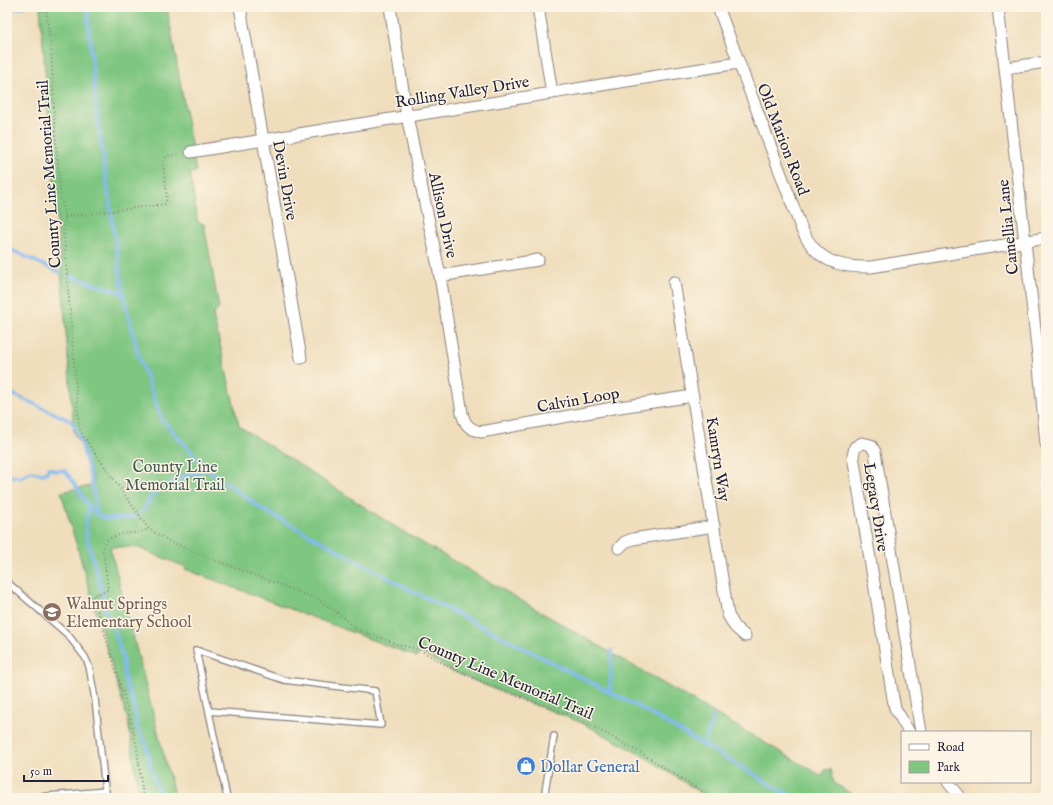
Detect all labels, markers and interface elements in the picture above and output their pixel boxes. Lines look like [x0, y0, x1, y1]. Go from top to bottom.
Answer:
street label: Rolling Valley Drive [394, 73, 531, 113]
street label: County Line Memorial Trail [33, 78, 67, 269]
street label: Old Marion Road [752, 81, 813, 199]
street label: Devin Drive [267, 139, 301, 222]
street label: Allison Drive [423, 170, 461, 260]
street label: Camellia Lane [994, 178, 1024, 275]
street label: Calvin Loop [536, 384, 621, 418]
street label: Kamryn Way [700, 416, 734, 503]
park label: County Line Memorial Trail [125, 458, 226, 496]
street label: Legacy Drive [858, 461, 892, 553]
place label: Walnut Springs Elementary School [66, 595, 192, 633]
school or university icon: Walnut Springs Elementary School [41, 601, 63, 623]
street label: County Line Memorial Trail [415, 633, 596, 725]
legend [901, 731, 1031, 783]
text: Road [937, 740, 965, 755]
shop icon: Dollar General [515, 755, 537, 777]
scale bar [24, 757, 108, 783]
place label: Dollar General [540, 758, 640, 778]
text: Park [937, 760, 960, 775]
text: 50 m [30, 764, 52, 779]

